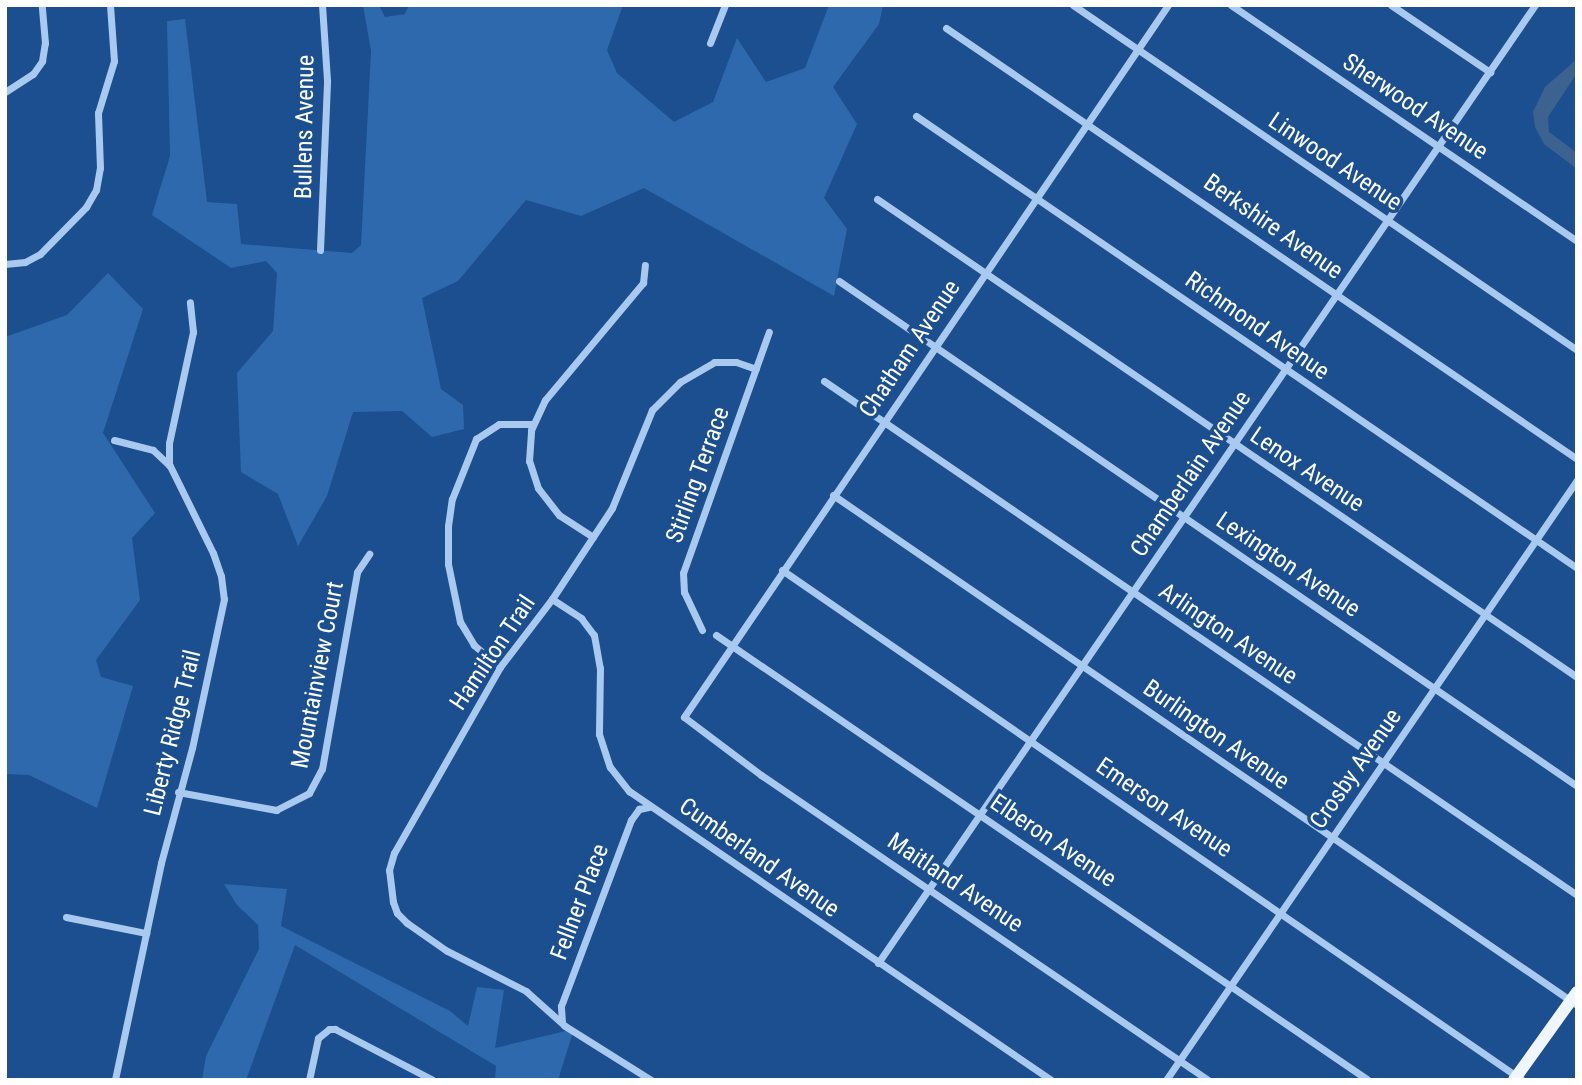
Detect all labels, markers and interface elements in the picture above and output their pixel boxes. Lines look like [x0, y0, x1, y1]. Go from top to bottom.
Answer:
street label: Sherwood Avenue [1337, 48, 1493, 166]
street label: Bullens Avenue [289, 55, 321, 199]
street label: Linwood Avenue [1263, 107, 1407, 217]
street label: Berkshire Avenue [1198, 168, 1348, 286]
street label: Richmond Avenue [1179, 266, 1335, 386]
street label: Chatham Avenue [853, 275, 967, 423]
street label: Chamberlain Avenue [1125, 386, 1257, 562]
street label: Stirling Terrace [660, 403, 736, 547]
street label: Lenox Avenue [1245, 421, 1369, 519]
street label: Lexington Avenue [1211, 506, 1365, 624]
street label: Arlington Avenue [1153, 577, 1303, 691]
street label: Mountainview Court [286, 579, 350, 771]
street label: Hamilton Trail [444, 590, 542, 716]
street label: Liberty Ridge Trail [138, 647, 208, 819]
street label: Burlington Avenue [1137, 674, 1295, 796]
street label: Crosby Avenue [1304, 703, 1408, 835]
street label: Emerson Avenue [1091, 752, 1237, 864]
street label: Elberon Avenue [984, 788, 1122, 894]
street label: Cumberland Avenue [673, 792, 845, 924]
street label: Maitland Avenue [882, 827, 1028, 939]
street label: Fellner Place [545, 840, 615, 964]

